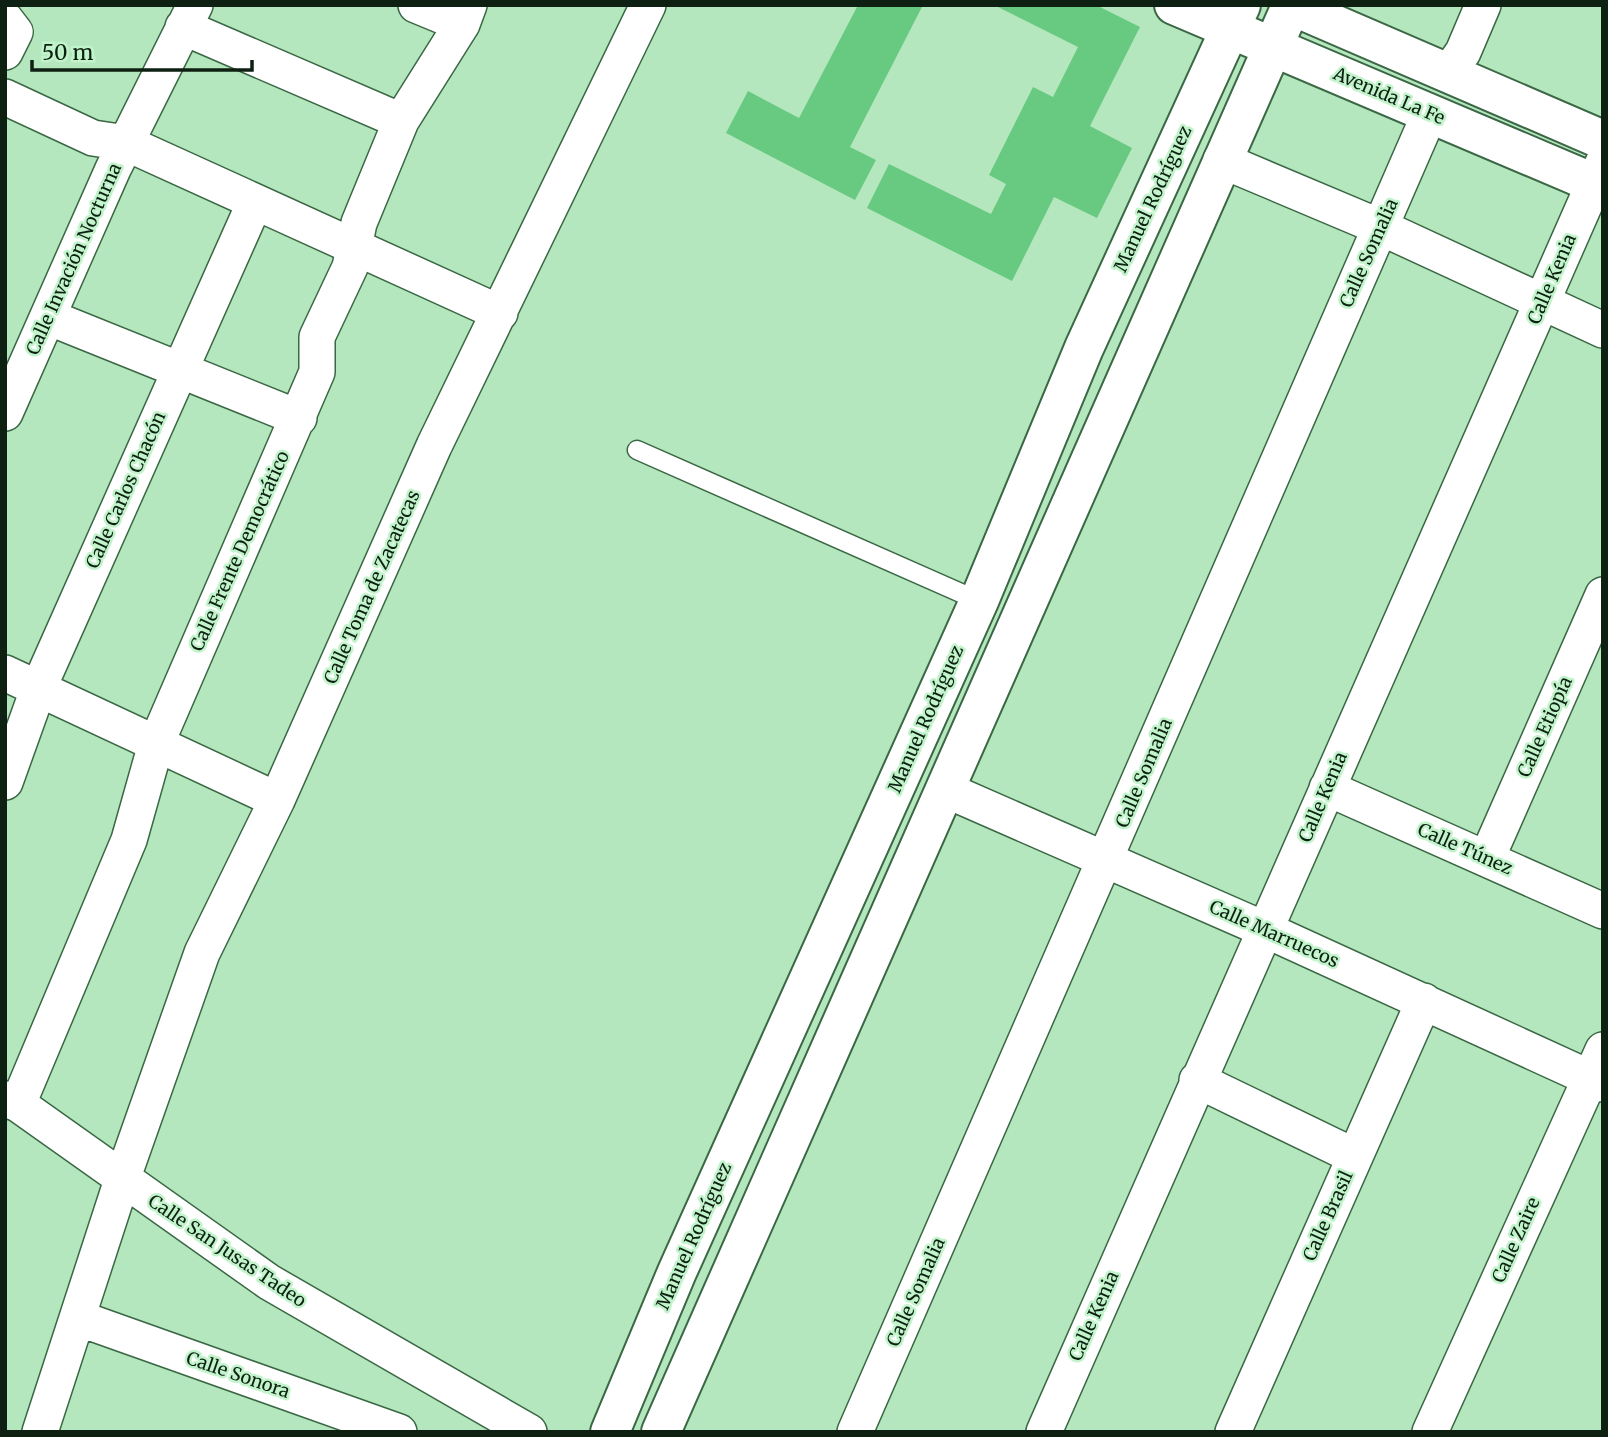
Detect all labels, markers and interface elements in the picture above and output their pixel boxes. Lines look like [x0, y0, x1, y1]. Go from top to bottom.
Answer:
scale bar [32, 28, 252, 72]
text: 50 m [42, 39, 93, 66]
street label: Avenida La Fe [1329, 61, 1448, 129]
street label: Manuel Rodríguez [1109, 122, 1197, 276]
street label: Calle Invación Nocturna [21, 159, 126, 358]
street label: Calle Somalia [1334, 195, 1403, 311]
street label: Calle Kenia [1522, 230, 1581, 327]
street label: Calle Carlos Chacón [81, 408, 171, 572]
street label: Calle Frente Democrático [185, 447, 294, 655]
street label: Calle Toma de Zacatecas [318, 486, 425, 687]
street label: Manuel Rodríguez [883, 641, 968, 796]
street label: Calle Etiopía [1512, 673, 1577, 781]
street label: Calle Somalia [1110, 714, 1177, 831]
street label: Calle Kenia [1293, 748, 1352, 845]
street label: Calle Túnez [1414, 817, 1516, 880]
street label: Calle Marruecos [1206, 895, 1343, 972]
street label: Manuel Rodríguez [651, 1158, 736, 1313]
street label: Calle Brasil [1297, 1167, 1358, 1264]
street label: Calle San Jusas Tadeo [144, 1189, 311, 1312]
street label: Calle Zaire [1487, 1194, 1545, 1286]
street label: Calle Somalia [881, 1234, 950, 1350]
street label: Calle Kenia [1064, 1267, 1124, 1364]
street label: Calle Sonora [183, 1346, 293, 1403]

